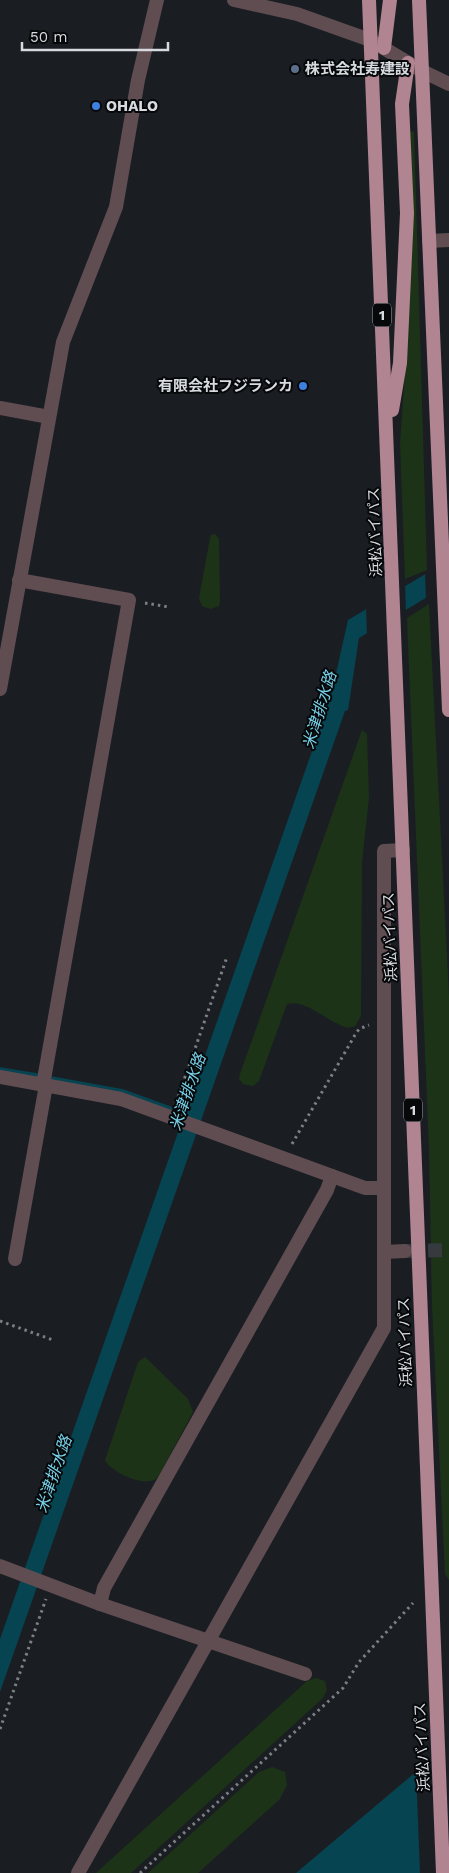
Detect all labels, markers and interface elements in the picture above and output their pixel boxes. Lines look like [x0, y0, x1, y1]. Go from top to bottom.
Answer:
scale bar [22, 20, 169, 52]
text: 50 m [30, 28, 67, 46]
place label: 株式会社寿建設 [305, 60, 410, 78]
marker: 株式会社寿建設 [289, 63, 301, 75]
place label: OHALO [106, 97, 158, 115]
marker: OHALO [90, 100, 102, 112]
road number: 1 [373, 304, 391, 326]
place label: 有限会社フジランカ [158, 377, 293, 395]
marker: 有限会社フジランカ [297, 380, 309, 392]
street label: 浜松バイパス [364, 487, 386, 577]
water label: 米津排水路 [299, 667, 341, 751]
street label: 浜松バイパス [379, 892, 401, 982]
water label: 米津排水路 [165, 1049, 210, 1133]
road number: 1 [404, 1098, 422, 1122]
street label: 浜松バイパス [394, 1297, 416, 1387]
water label: 米津排水路 [31, 1431, 76, 1515]
street label: 浜松バイパス [411, 1702, 433, 1792]

